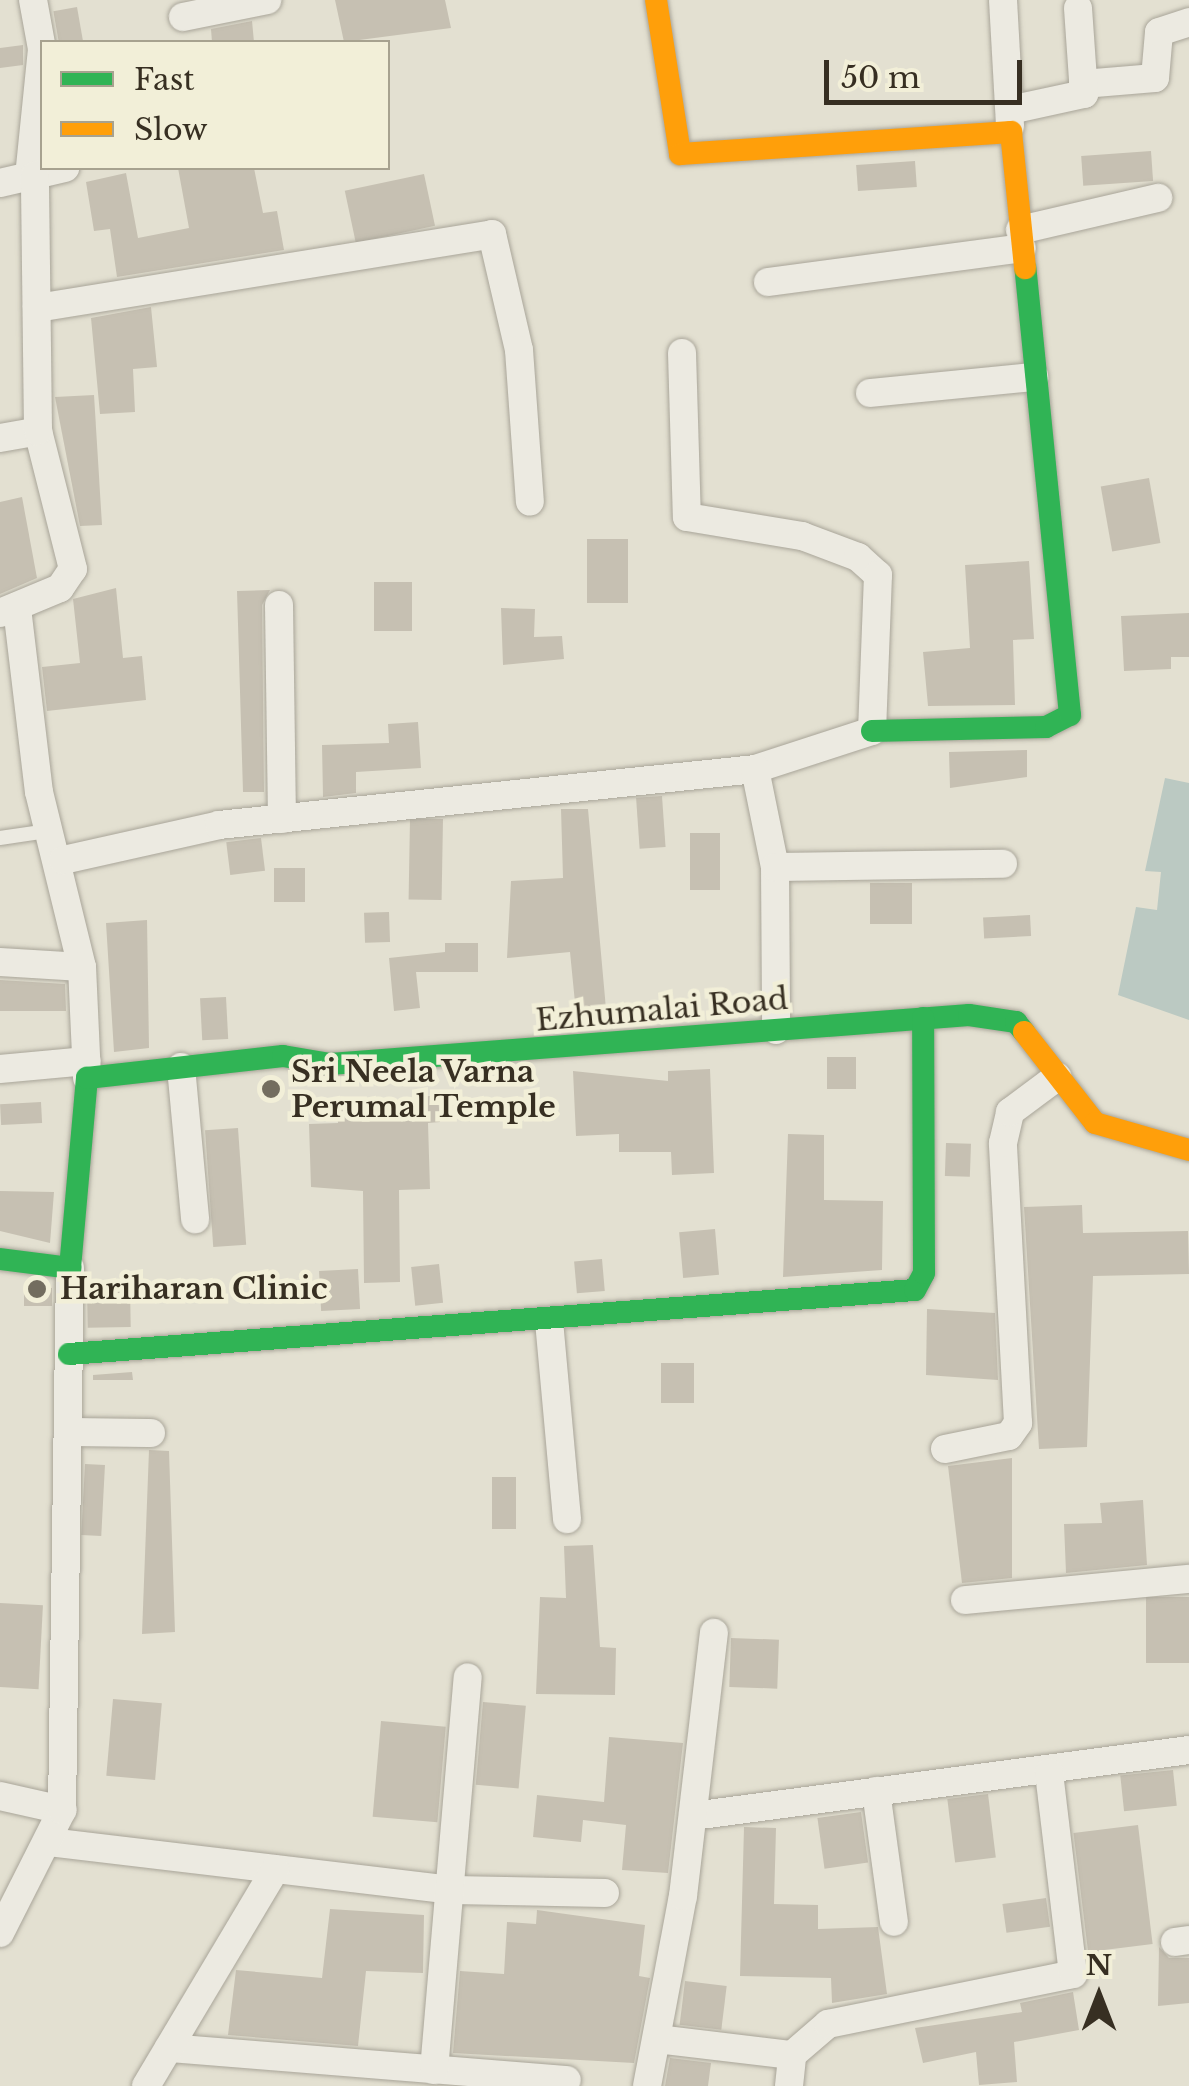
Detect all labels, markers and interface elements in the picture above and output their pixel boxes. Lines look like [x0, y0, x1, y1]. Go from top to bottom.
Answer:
legend [40, 40, 390, 170]
scale bar [829, 40, 1026, 102]
text: 50 m [841, 59, 920, 96]
text: Fast [134, 61, 195, 98]
text: Slow [134, 111, 208, 148]
street label: Ezhumalai Road [534, 981, 790, 1039]
place label: Sri Neela Varna Perumal Temple [291, 1054, 557, 1124]
marker: Sri Neela Varna Perumal Temple [260, 1078, 282, 1100]
place label: Hariharan Clinic [60, 1271, 328, 1307]
marker: Hariharan Clinic [24, 1276, 50, 1302]
north arrow [1049, 1946, 1149, 2046]
text: N [1086, 1948, 1112, 1983]

